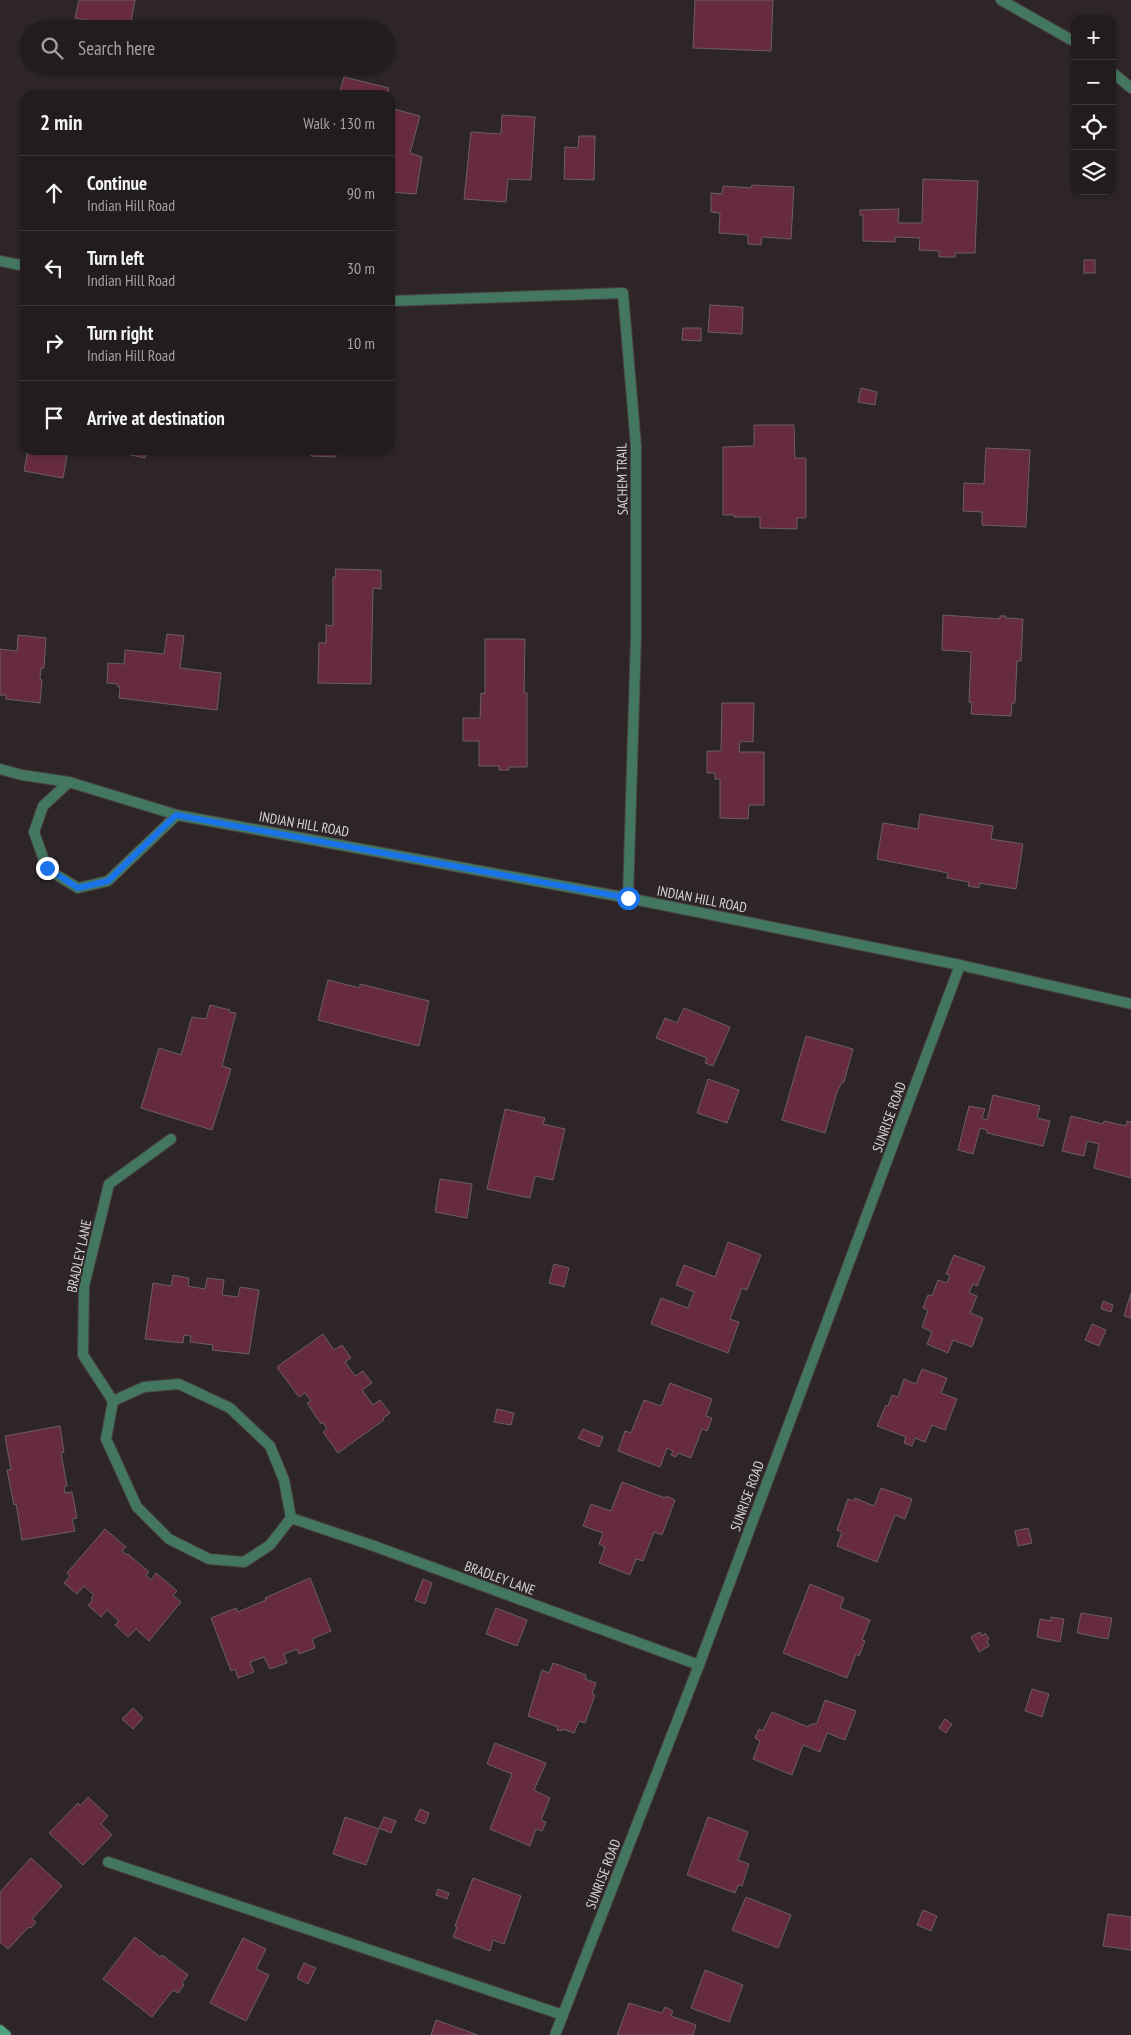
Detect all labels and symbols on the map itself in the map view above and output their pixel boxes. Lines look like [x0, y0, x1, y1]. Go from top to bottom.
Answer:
street label: SACHEM TRAIL [612, 443, 632, 515]
street label: INDIAN HILL ROAD [258, 807, 350, 841]
route end [36, 857, 59, 880]
street label: INDIAN HILL ROAD [656, 881, 748, 917]
route start [617, 887, 640, 910]
street label: SUNRISE ROAD [868, 1079, 910, 1155]
street label: BRADLEY LANE [63, 1218, 95, 1294]
street label: SUNRISE ROAD [726, 1458, 768, 1534]
street label: BRADLEY LANE [462, 1557, 538, 1599]
street label: SUNRISE ROAD [581, 1836, 625, 1912]

